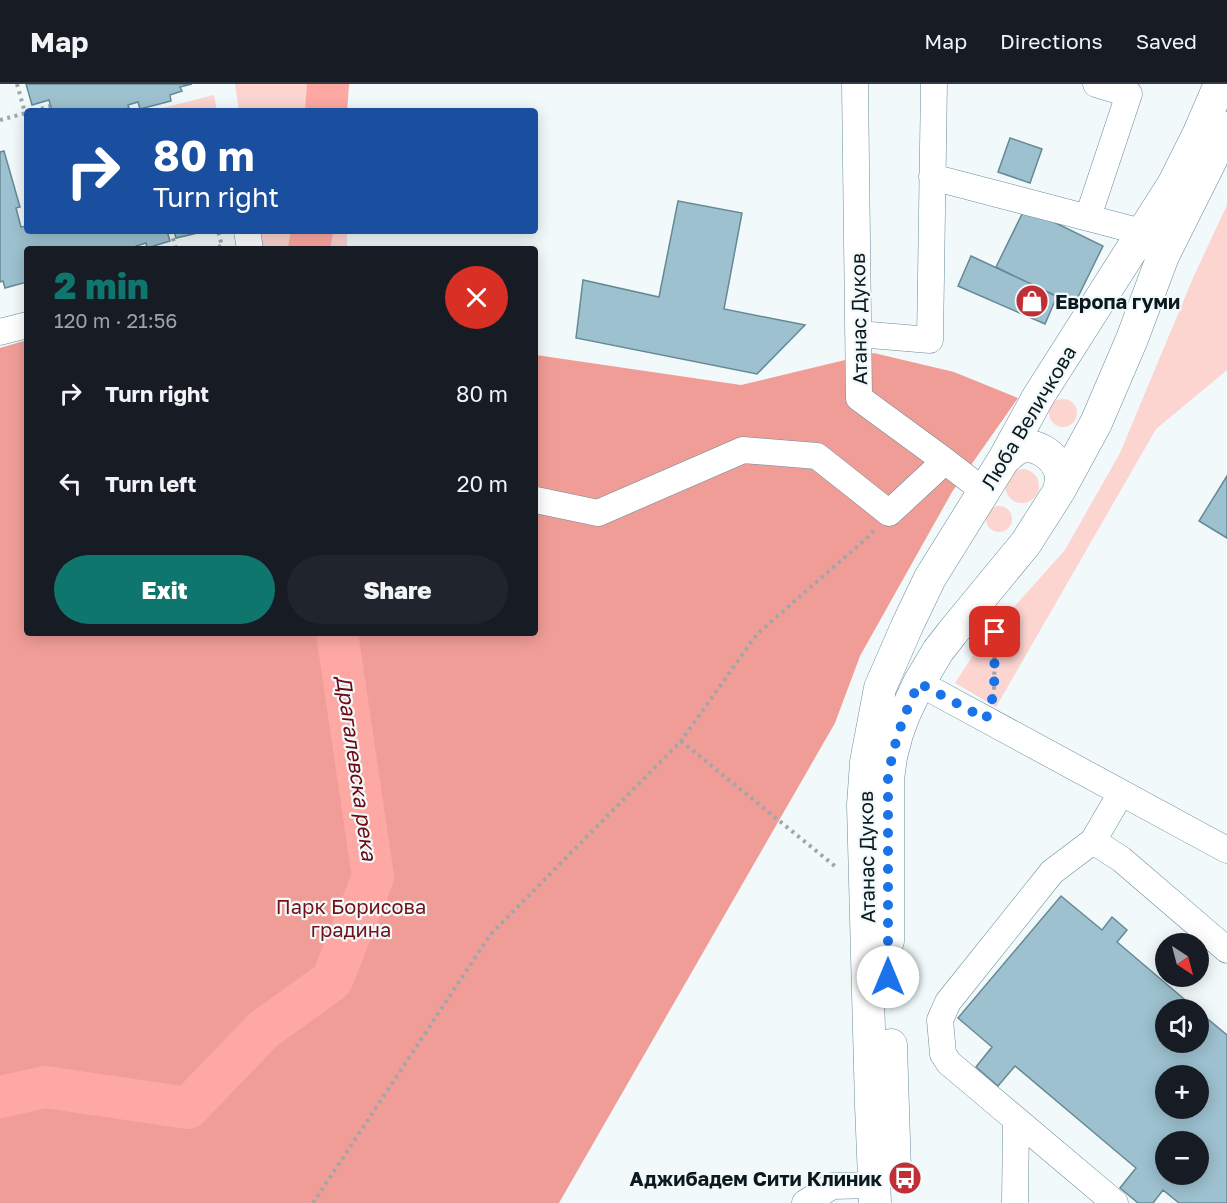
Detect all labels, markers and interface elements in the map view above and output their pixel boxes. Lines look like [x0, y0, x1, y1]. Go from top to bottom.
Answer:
text: Map [30, 25, 88, 58]
text: Map [924, 28, 967, 54]
text: Directions [1000, 28, 1103, 54]
text: Saved [1136, 28, 1197, 54]
text: 80 m [153, 130, 254, 180]
icon: right [54, 132, 132, 210]
text: Turn right [153, 181, 279, 213]
street label: Атанас Дуков [845, 253, 871, 385]
text: 2 min [54, 264, 149, 307]
button: close [445, 266, 508, 329]
shop icon: Европа гуми [1014, 283, 1050, 319]
place label: Европа гуми [1055, 289, 1180, 313]
text: 120 m · 21:56 [54, 308, 177, 332]
street label: Люба Величкова [976, 341, 1080, 493]
icon: right [54, 377, 87, 410]
text: Turn right [105, 380, 209, 407]
text: 80 m [456, 380, 508, 407]
icon: left [54, 467, 87, 500]
text: Turn left [105, 470, 196, 497]
text: 20 m [457, 470, 508, 497]
button: Exit [54, 555, 275, 624]
button: Share [287, 555, 508, 624]
pin [969, 606, 1020, 657]
icon: arrive [978, 615, 1011, 648]
water label: Драгалевска река [331, 673, 383, 863]
street label: Атанас Дуков [853, 791, 879, 923]
park label: Парк Борисова градина [276, 894, 426, 941]
north arrow [1155, 933, 1209, 987]
map controls [1155, 933, 1209, 1185]
position arrow [856, 945, 920, 1009]
button: sound [1155, 999, 1209, 1053]
button: + [1155, 1065, 1209, 1119]
button: − [1155, 1131, 1209, 1185]
bus stop icon: Аджибадем Сити Клиник [887, 1160, 923, 1196]
place label: Аджибадем Сити Клиник [630, 1166, 882, 1190]

